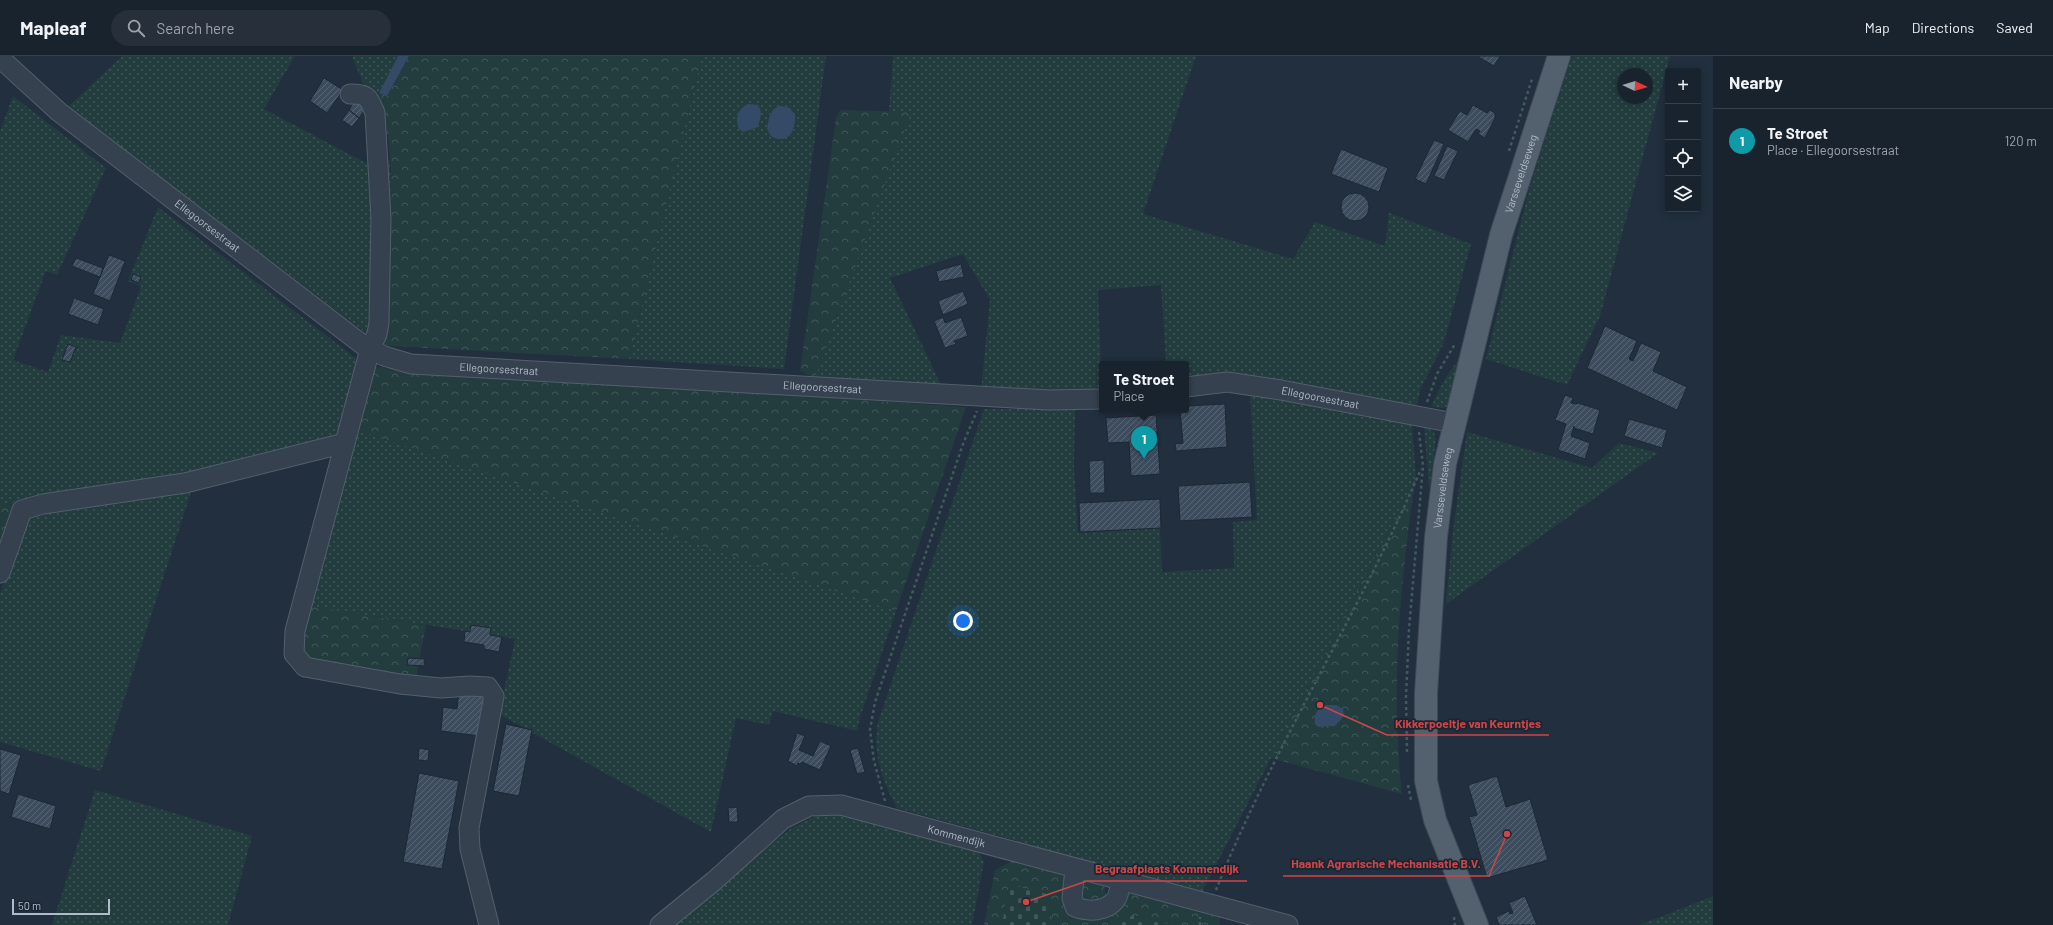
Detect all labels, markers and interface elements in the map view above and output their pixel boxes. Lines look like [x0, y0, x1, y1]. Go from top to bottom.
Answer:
search box [111, 10, 391, 46]
text: Mapleaf [20, 16, 87, 39]
icon: search [125, 17, 147, 39]
text: Search here [157, 19, 235, 37]
text: Map [1865, 19, 1890, 36]
text: Directions [1912, 19, 1974, 36]
text: Saved [1996, 19, 2033, 36]
north arrow [1617, 68, 1653, 104]
map controls [1665, 68, 1701, 212]
button: + [1665, 68, 1701, 104]
text: Nearby [1729, 72, 1783, 92]
button: − [1665, 104, 1701, 140]
text: Te Stroet [1767, 124, 1828, 142]
street label: Varsseveldseweg [1502, 133, 1539, 215]
text: 1 [1740, 133, 1744, 149]
text: 120 m [2005, 133, 2037, 149]
button: locate [1665, 140, 1701, 176]
text: Place · Ellegoorsestraat [1767, 142, 1899, 158]
button: layers [1665, 176, 1701, 212]
street label: Ellegoorsestraat [172, 196, 243, 255]
street label: Ellegoorsestraat [459, 360, 539, 377]
popup [1099, 361, 1189, 413]
text: Te Stroet [1114, 370, 1174, 388]
street label: Ellegoorsestraat [783, 378, 862, 395]
street label: Ellegoorsestraat [1280, 383, 1361, 411]
text: Place [1114, 388, 1145, 404]
pin: 1 [1131, 426, 1157, 459]
street label: Varsseveldseweg [1430, 446, 1455, 529]
your location [953, 611, 973, 631]
callout: Kikkerpoeltje van Keurntjes [1387, 711, 1549, 735]
text: Kikkerpoeltje van Keurntjes [1395, 716, 1541, 730]
street label: Kommendijk [926, 822, 987, 850]
callout: Haank Agrarische Mechanisatie B.V. [1283, 852, 1489, 876]
text: Haank Agrarische Mechanisatie B.V. [1291, 856, 1481, 870]
callout: Begraafplaats Kommendijk [1087, 857, 1247, 881]
text: Begraafplaats Kommendijk [1095, 861, 1239, 875]
scale bar [12, 897, 110, 916]
text: 50 m [18, 899, 41, 912]

